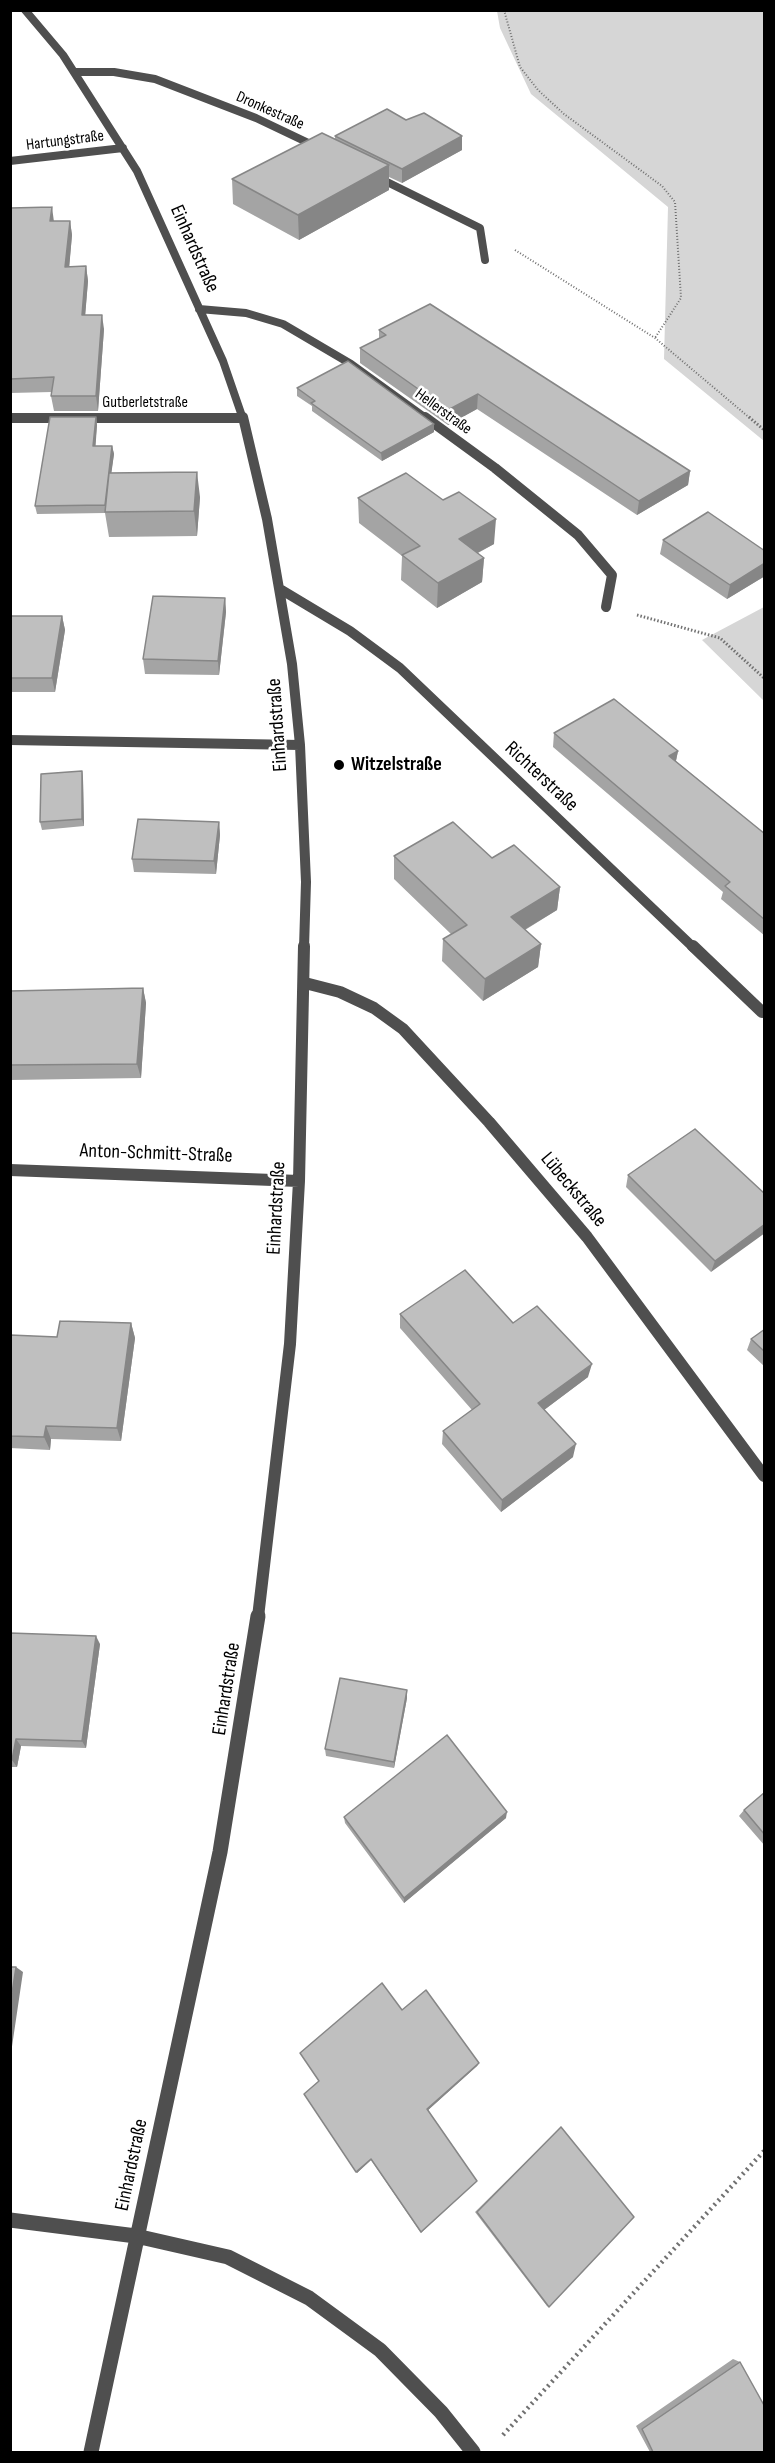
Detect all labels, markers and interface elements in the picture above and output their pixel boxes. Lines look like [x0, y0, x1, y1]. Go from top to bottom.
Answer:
street label: Dronkestraße [233, 88, 307, 134]
street label: Hartungstraße [25, 127, 105, 155]
street label: Einhardstraße [164, 201, 224, 297]
street label: Hellerstraße [411, 385, 475, 439]
street label: Gutberletstraße [102, 393, 188, 413]
street label: Einhardstraße [263, 678, 293, 772]
street label: Richterstraße [499, 737, 583, 817]
place label: Witzelstraße [351, 753, 442, 777]
marker: Witzelstraße [332, 758, 346, 772]
street label: Anton-Schmitt-Straße [79, 1139, 233, 1169]
street label: Lübeckstraße [535, 1148, 611, 1232]
street label: Einhardstraße [263, 1161, 291, 1255]
street label: Einhardstraße [208, 1641, 246, 1737]
street label: Einhardstraße [111, 2117, 153, 2213]

